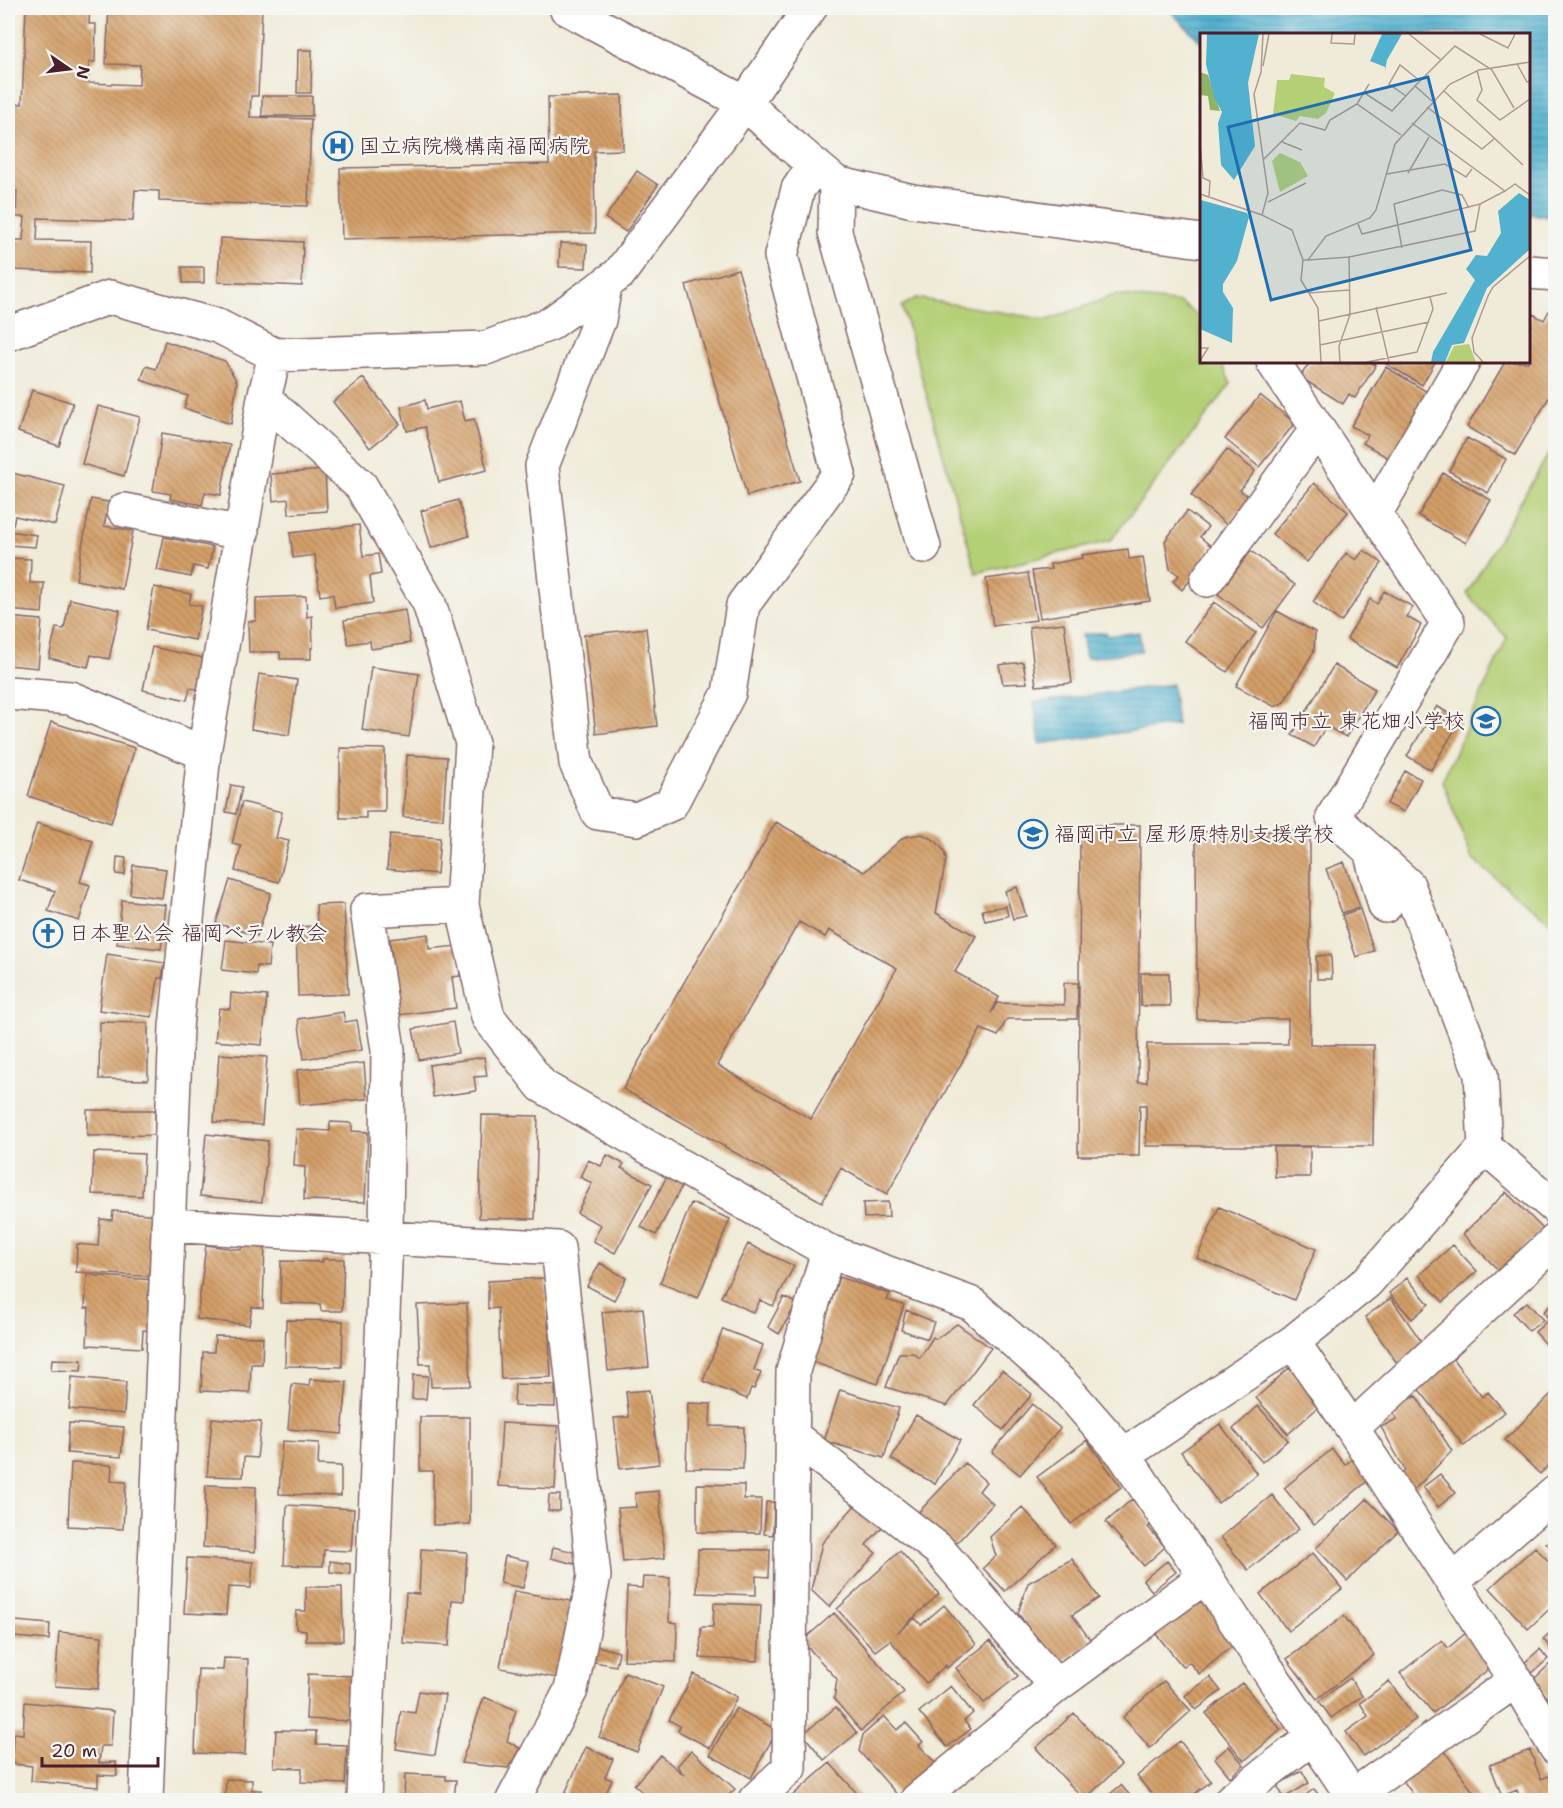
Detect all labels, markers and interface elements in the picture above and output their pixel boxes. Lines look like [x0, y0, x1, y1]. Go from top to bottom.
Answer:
inset map [1200, 33, 1530, 363]
north arrow [39, 39, 99, 99]
text: N [71, 64, 95, 81]
hospital icon: 国立病院機構南福岡病院 [322, 130, 354, 162]
place label: 国立病院機構南福岡病院 [359, 132, 590, 160]
school or university icon: 福岡市立 東花畑小学校 [1470, 705, 1502, 737]
place label: 福岡市立 東花畑小学校 [1248, 707, 1465, 735]
school or university icon: 福岡市立 屋形原特別支援学校 [1017, 818, 1049, 850]
place label: 福岡市立 屋形原特別支援学校 [1054, 820, 1334, 848]
church icon: 日本聖公会 福岡ベテル教会 [32, 917, 64, 949]
place label: 日本聖公会 福岡ベテル教会 [69, 919, 327, 947]
scale bar [42, 1730, 158, 1768]
text: 20 m [51, 1739, 97, 1763]

